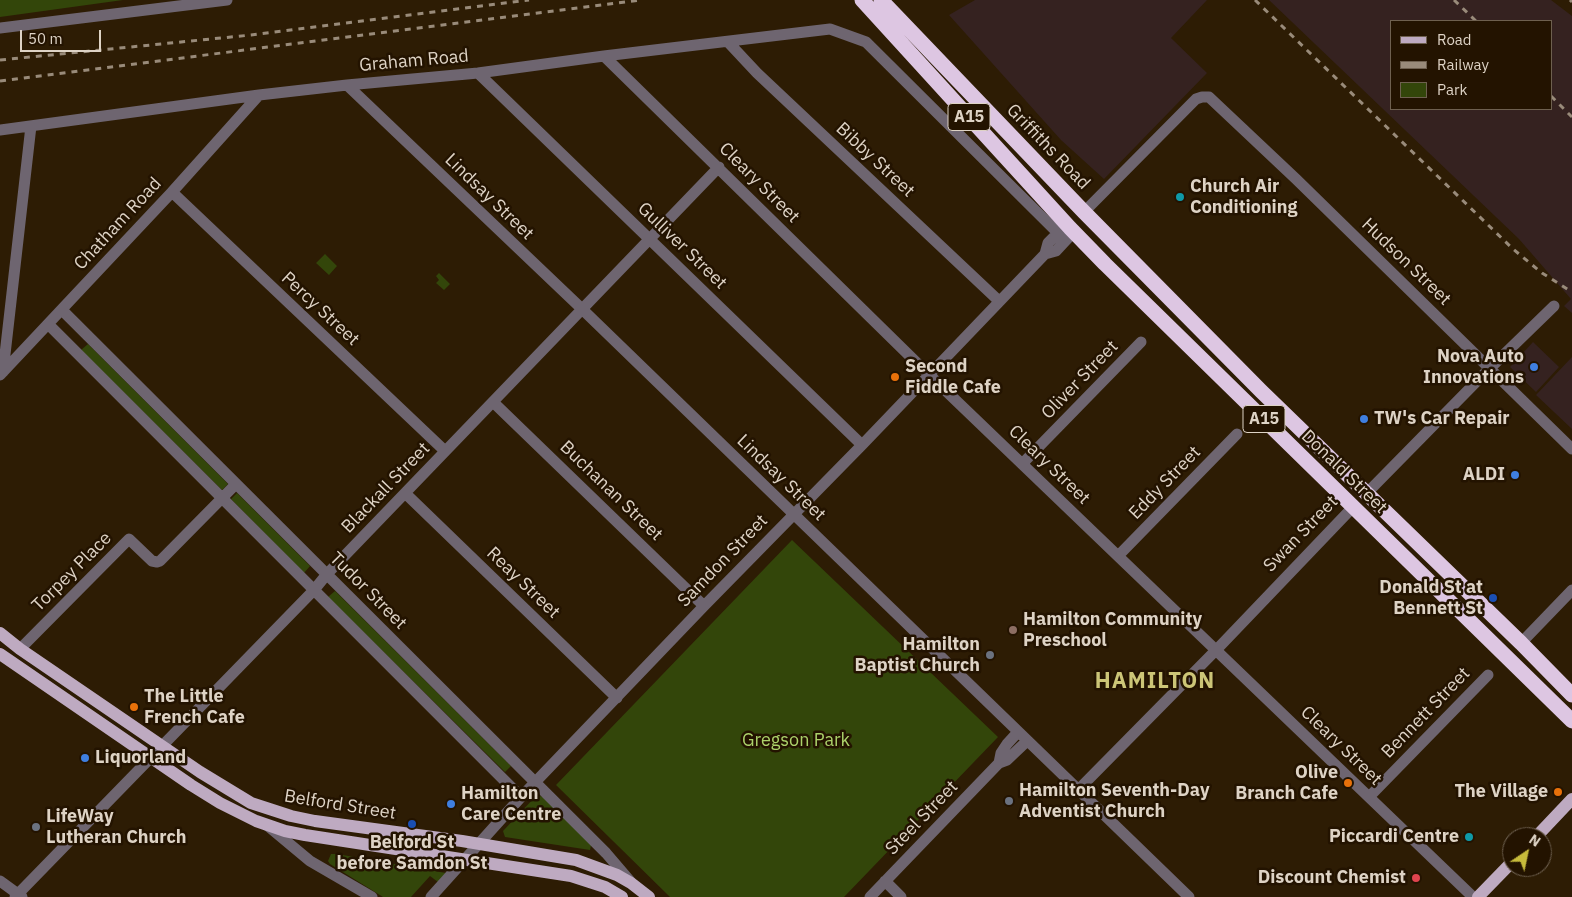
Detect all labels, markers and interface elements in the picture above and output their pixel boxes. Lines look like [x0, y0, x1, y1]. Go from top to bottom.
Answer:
scale bar [22, 20, 104, 52]
legend [1390, 20, 1552, 110]
text: 50 m [28, 29, 63, 48]
text: Road [1437, 30, 1472, 49]
street label: Graham Road [358, 45, 470, 77]
text: Railway [1437, 55, 1489, 74]
text: Park [1437, 80, 1467, 99]
street label: Griffiths Road [1002, 100, 1094, 194]
road number: A15 [948, 104, 990, 130]
street label: Bibby Street [831, 118, 919, 202]
street label: Cleary Street [714, 138, 804, 228]
street label: Lindsay Street [440, 149, 538, 245]
street label: Chatham Road [70, 173, 166, 275]
place label: Church Air Conditioning [1190, 176, 1297, 218]
marker: Church Air Conditioning [1174, 191, 1186, 203]
street label: Gulliver Street [633, 198, 731, 294]
street label: Hudson Street [1357, 214, 1455, 310]
street label: Percy Street [277, 267, 363, 351]
street label: Oliver Street [1037, 336, 1123, 424]
place label: Nova Auto Innovations [1423, 346, 1524, 388]
place label: Second Fiddle Cafe [905, 356, 1001, 398]
marker: Nova Auto Innovations [1528, 361, 1540, 373]
marker: Second Fiddle Cafe [889, 371, 901, 383]
road number: A15 [1243, 406, 1285, 432]
place label: TW's Car Repair [1374, 408, 1510, 430]
marker: TW's Car Repair [1358, 413, 1370, 425]
street label: Cleary Street [1004, 421, 1094, 509]
street label: Donald Street [1297, 426, 1391, 518]
street label: Lindsay Street [732, 430, 830, 526]
street label: Buchanan Street [555, 436, 667, 546]
street label: Blackall Street [337, 438, 435, 538]
street label: Eddy Street [1125, 442, 1205, 524]
place label: ALDI [1463, 464, 1505, 486]
marker: ALDI [1509, 469, 1521, 481]
street label: Swan Street [1259, 491, 1343, 577]
street label: Samdon Street [673, 510, 773, 612]
street label: Torpey Place [28, 528, 116, 616]
street label: Reay Street [482, 543, 564, 623]
street label: Tudor Street [325, 548, 411, 634]
place label: Donald St at Bennett St [1379, 577, 1483, 620]
marker: Donald St at Bennett St [1487, 592, 1499, 604]
place label: Hamilton Community Preschool [1023, 609, 1202, 652]
marker: Hamilton Community Preschool [1007, 624, 1019, 636]
place label: Hamilton Baptist Church [854, 634, 980, 676]
marker: Hamilton Baptist Church [984, 649, 996, 661]
street label: Bennett Street [1377, 663, 1475, 763]
district label: HAMILTON [1094, 669, 1216, 695]
place label: The Little French Cafe [144, 686, 245, 729]
marker: The Little French Cafe [128, 701, 140, 713]
street label: Cleary Street [1296, 702, 1386, 790]
park label: Gregson Park [742, 730, 850, 752]
place label: Liquorland [95, 747, 186, 769]
marker: Liquorland [79, 752, 91, 764]
place label: Olive Branch Cafe [1235, 762, 1338, 804]
street label: Steel Street [881, 776, 963, 860]
marker: Olive Branch Cafe [1342, 777, 1354, 789]
place label: Hamilton Seventh-Day Adventist Church [1019, 780, 1209, 822]
place label: The Village [1455, 781, 1548, 803]
place label: Hamilton Care Centre [461, 783, 561, 826]
street label: Belford Street [283, 785, 397, 825]
marker: The Village [1552, 786, 1564, 798]
marker: Hamilton Seventh-Day Adventist Church [1003, 795, 1015, 807]
marker: Hamilton Care Centre [445, 798, 457, 810]
place label: LifeWay Lutheran Church [46, 806, 187, 849]
marker: Belford St before Samdon St [406, 818, 418, 830]
marker: LifeWay Lutheran Church [30, 821, 42, 833]
place label: Piccardi Centre [1329, 826, 1459, 848]
north arrow [1502, 827, 1552, 877]
text: N [1526, 830, 1544, 851]
marker: Piccardi Centre [1463, 831, 1475, 843]
place label: Belford St before Samdon St [337, 832, 487, 874]
place label: Discount Chemist [1258, 867, 1406, 889]
marker: Discount Chemist [1410, 872, 1422, 884]

